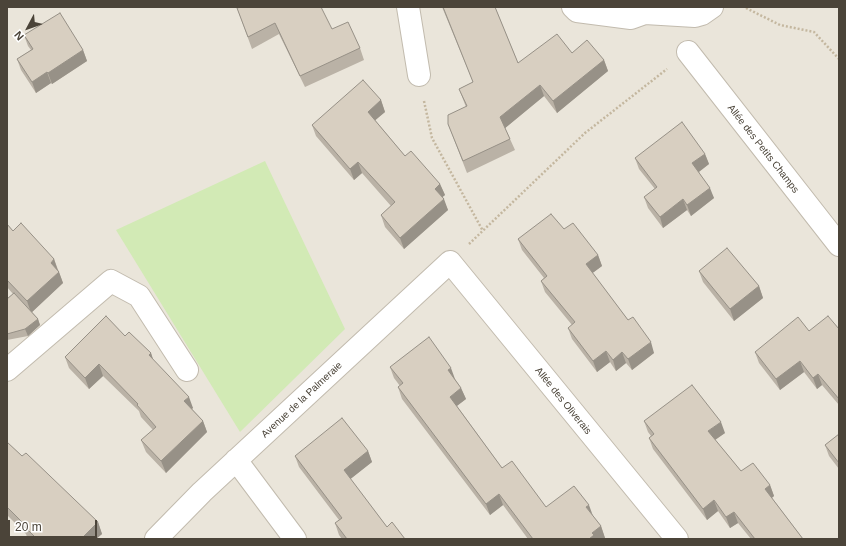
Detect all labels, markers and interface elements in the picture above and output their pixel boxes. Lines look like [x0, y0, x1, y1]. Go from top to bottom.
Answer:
north arrow [8, 8, 48, 48]
text: N [12, 29, 26, 43]
street label: Allée des Petits Champs [725, 102, 801, 196]
street label: Avenue de la Palmeraie [259, 359, 345, 441]
street label: Allée des Oliverais [532, 365, 594, 437]
scale bar [10, 512, 99, 538]
text: 20 m [15, 520, 42, 534]

